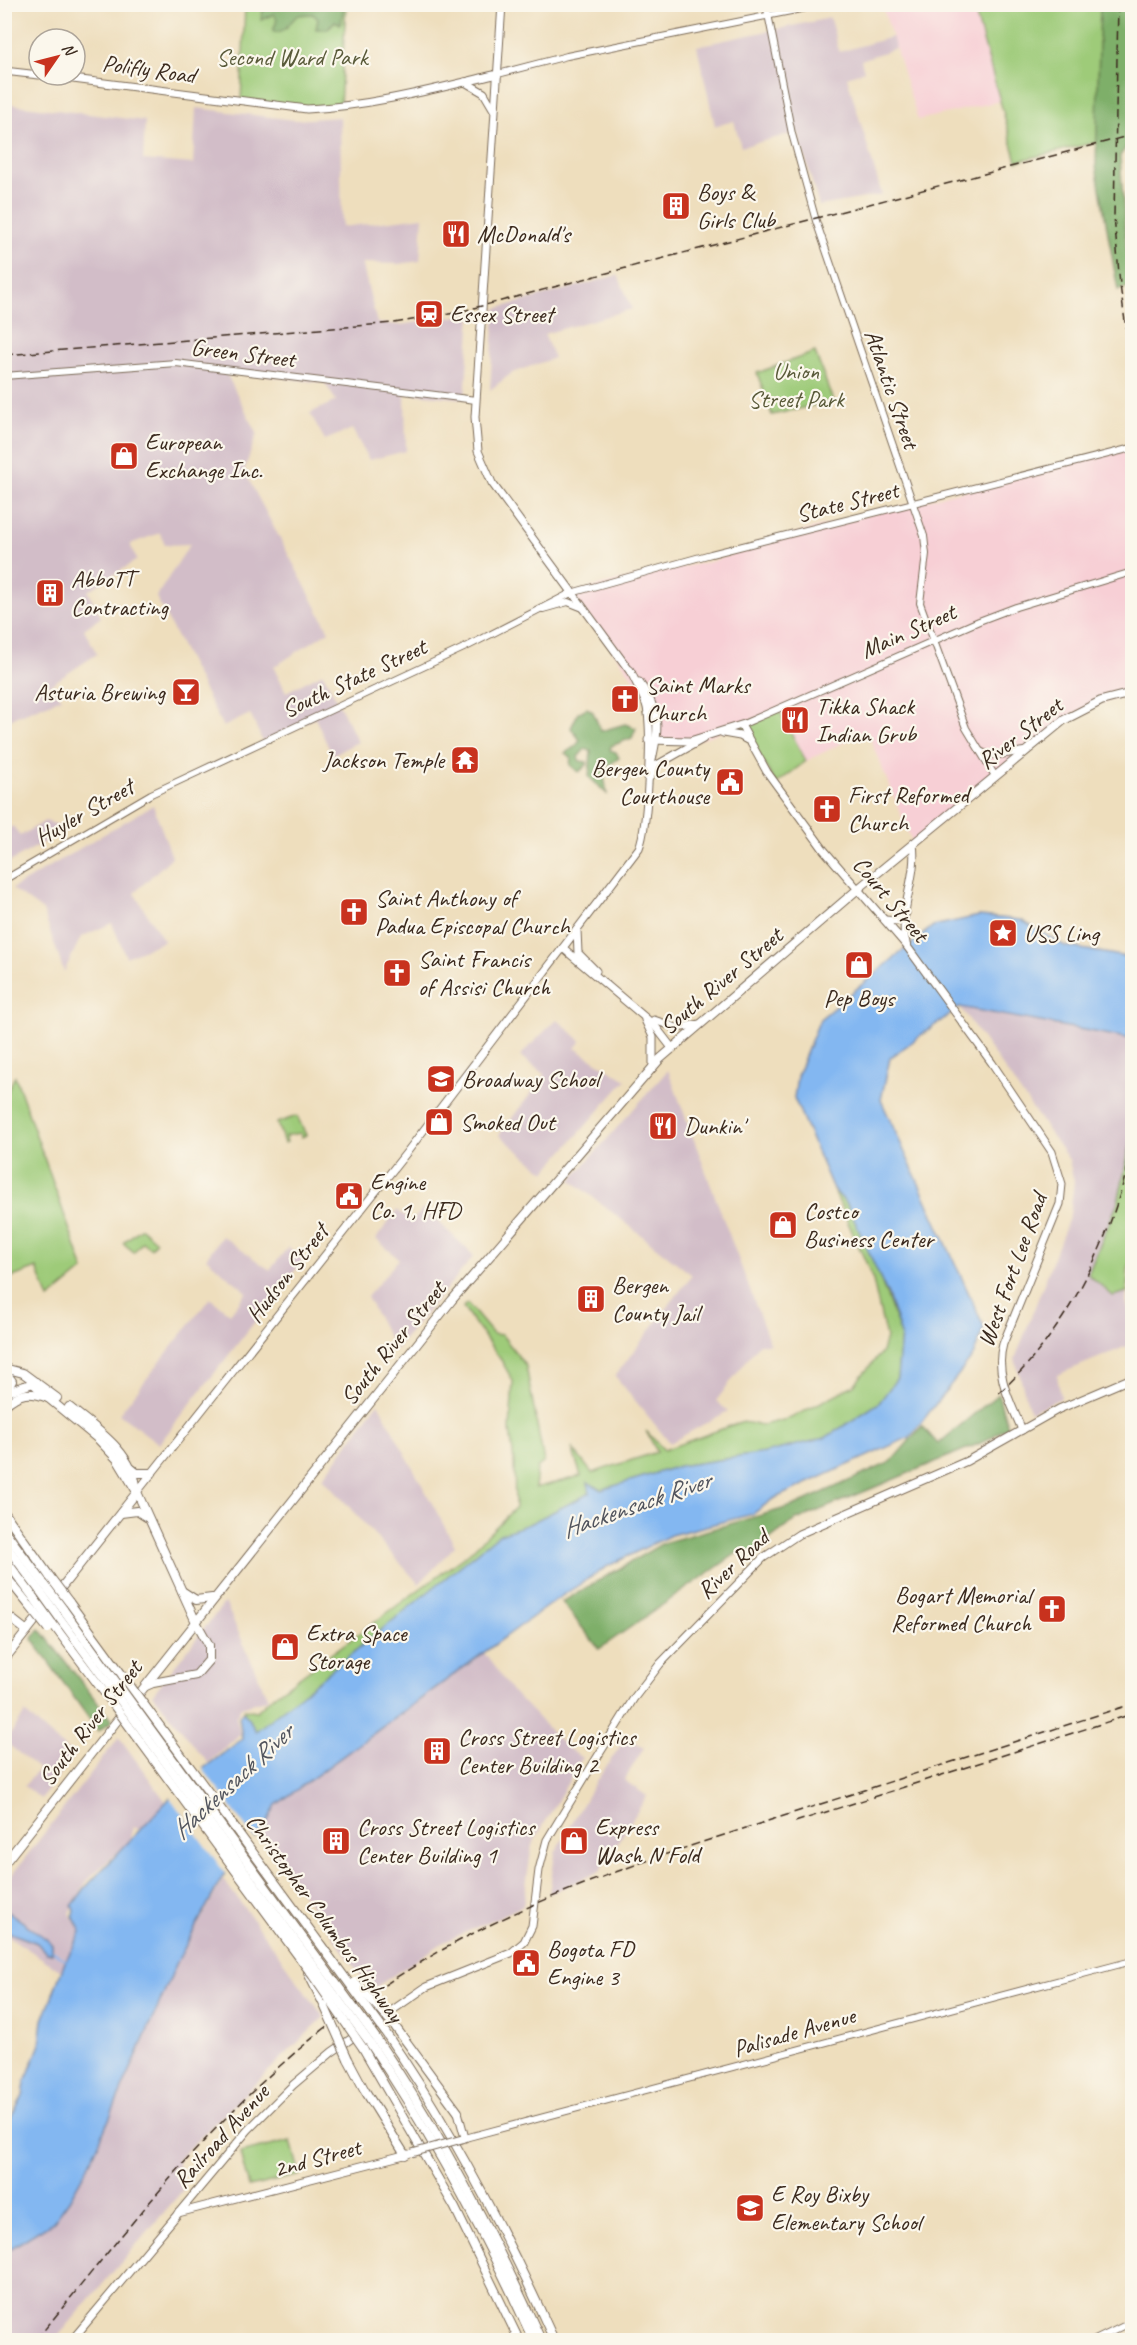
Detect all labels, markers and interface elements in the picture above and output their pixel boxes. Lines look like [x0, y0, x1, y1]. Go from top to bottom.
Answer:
north arrow [27, 27, 87, 87]
text: N [57, 39, 81, 61]
park label: Second Ward Park [216, 42, 370, 72]
street label: Polifly Road [101, 48, 201, 91]
place label: Boys & Girls Club [697, 177, 777, 235]
building icon: Boys & Girls Club [660, 190, 692, 222]
restaurant icon: McDonald's [440, 218, 472, 250]
place label: McDonald's [477, 219, 573, 249]
station icon: Essex Street [413, 298, 445, 330]
place label: Essex Street [450, 299, 556, 329]
street label: Atlantic Street [858, 326, 927, 454]
street label: Green Street [189, 332, 299, 374]
park label: Union Street Park [748, 356, 846, 414]
place label: European Exchange Inc. [145, 427, 263, 485]
shop icon: European Exchange Inc. [108, 440, 140, 472]
street label: State Street [793, 474, 903, 529]
place label: AbboTT Contracting [71, 564, 170, 622]
building icon: AbboTT Contracting [34, 577, 66, 609]
street label: Main Street [856, 596, 962, 665]
street label: South State Street [277, 631, 433, 725]
place label: Saint Marks Church [646, 670, 751, 728]
bar icon: Asturia Brewing [170, 676, 202, 708]
place label: Asturia Brewing [34, 677, 166, 707]
church icon: Saint Marks Church [609, 683, 641, 715]
street label: River Street [972, 689, 1070, 775]
place label: Tikka Shack Indian Grub [816, 691, 918, 749]
restaurant icon: Tikka Shack Indian Grub [779, 704, 811, 736]
temple icon: Jackson Temple [449, 744, 481, 776]
place label: Jackson Temple [322, 745, 446, 775]
place label: Bergen County Courthouse [592, 753, 711, 811]
public building icon: Bergen County Courthouse [714, 766, 746, 798]
street label: Huyler Street [29, 770, 141, 852]
place label: First Reformed Church [848, 780, 972, 838]
church icon: First Reformed Church [811, 793, 843, 825]
street label: Court Street [846, 850, 937, 950]
place label: Saint Anthony of Padua Episcopal Church [375, 883, 572, 941]
church icon: Saint Anthony of Padua Episcopal Church [338, 896, 370, 928]
place icon: USS Ling [987, 917, 1019, 949]
place label: USS Ling [1024, 918, 1101, 948]
street label: South River Street [653, 920, 790, 1041]
place label: Saint Francis of Assisi Church [418, 944, 551, 1002]
shop icon: Pep Boys [843, 949, 875, 981]
church icon: Saint Francis of Assisi Church [381, 957, 413, 989]
place label: Pep Boys [824, 983, 896, 1013]
school or university icon: Broadway School [425, 1063, 457, 1095]
place label: Broadway School [462, 1064, 603, 1094]
shop icon: Smoked Out [423, 1106, 455, 1138]
place label: Smoked Out [460, 1107, 557, 1137]
restaurant icon: Dunkin' [647, 1110, 679, 1142]
place label: Dunkin' [684, 1111, 749, 1141]
place label: Engine Co. 1, HFD [370, 1167, 462, 1225]
public building icon: Engine Co. 1, HFD [333, 1180, 365, 1212]
street label: West Fort Lee Road [970, 1186, 1055, 1351]
place label: Costco Business Center [804, 1196, 935, 1254]
shop icon: Costco Business Center [767, 1209, 799, 1241]
street label: Hudson Street [239, 1215, 337, 1328]
place label: Bergen County Jail [612, 1270, 703, 1328]
street label: South River Street [334, 1273, 454, 1411]
building icon: Bergen County Jail [575, 1283, 607, 1315]
water label: Hackensack River [558, 1462, 718, 1545]
street label: River Road [691, 1521, 778, 1605]
place label: Bogart Memorial Reformed Church [891, 1580, 1035, 1638]
church icon: Bogart Memorial Reformed Church [1036, 1593, 1068, 1625]
place label: Extra Space Storage [306, 1618, 409, 1676]
shop icon: Extra Space Storage [269, 1631, 301, 1663]
street label: South River Street [32, 1653, 150, 1792]
water label: Hackensack River [164, 1714, 303, 1846]
place label: Cross Street Logistics Center Building 2 [458, 1722, 637, 1780]
building icon: Cross Street Logistics Center Building 2 [421, 1735, 453, 1767]
street label: Christopher Columbus Highway [239, 1808, 412, 2029]
place label: Cross Street Logistics Center Building 1 [357, 1812, 536, 1870]
place label: Express Wash N Fold [595, 1812, 703, 1870]
building icon: Cross Street Logistics Center Building 1 [320, 1825, 352, 1857]
shop icon: Express Wash N Fold [558, 1825, 590, 1857]
place label: Bogota FD Engine 3 [547, 1934, 636, 1992]
public building icon: Bogota FD Engine 3 [510, 1947, 542, 1979]
street label: Palisade Avenue [730, 2000, 861, 2064]
street label: Railroad Avenue [166, 2076, 277, 2194]
street label: 2nd Street [270, 2132, 366, 2184]
place label: E Roy Bixby Elementary School [771, 2179, 925, 2237]
school or university icon: E Roy Bixby Elementary School [734, 2192, 766, 2224]

